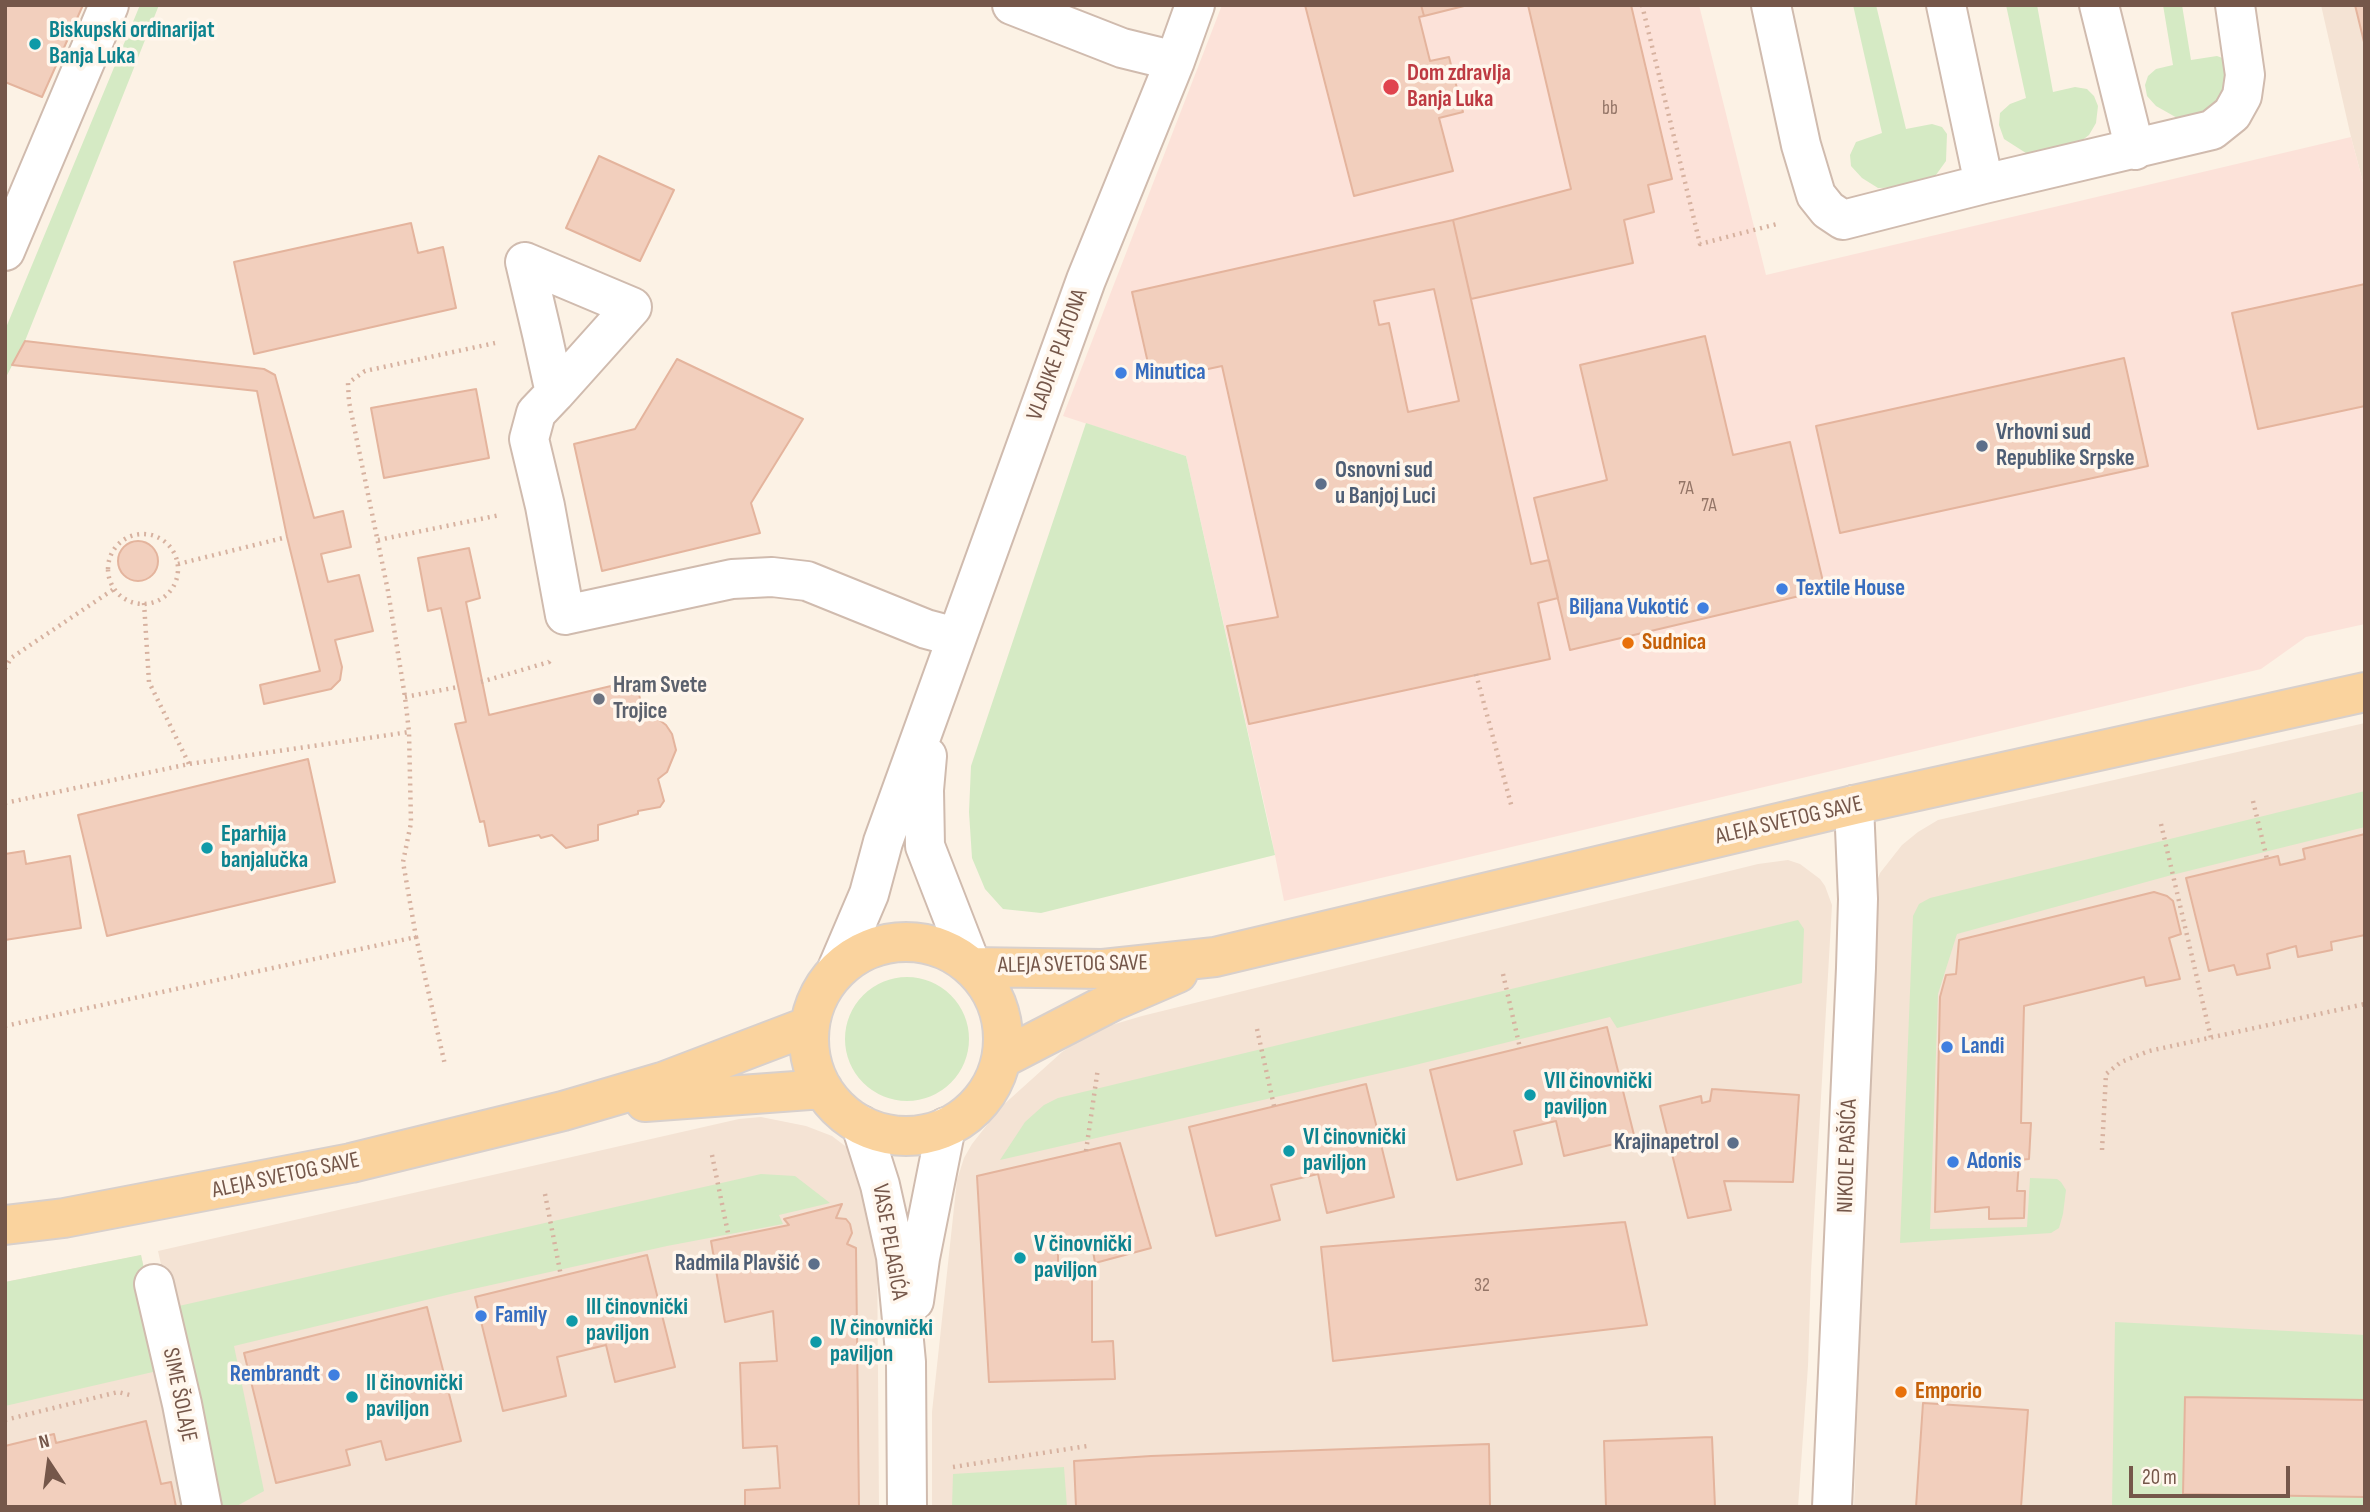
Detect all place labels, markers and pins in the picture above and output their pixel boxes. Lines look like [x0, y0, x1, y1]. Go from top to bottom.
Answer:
place label: Biskupski ordinarijat Banja Luka [49, 17, 214, 71]
marker: Biskupski ordinarijat Banja Luka [27, 36, 43, 52]
place label: Dom zdravlja Banja Luka [1407, 60, 1511, 114]
marker: Dom zdravlja Banja Luka [1381, 77, 1401, 97]
place label: Minutica [1135, 359, 1206, 387]
marker: Minutica [1113, 365, 1129, 381]
place label: Vrhovni sud Republike Srpske [1996, 419, 2135, 473]
marker: Vrhovni sud Republike Srpske [1974, 438, 1990, 454]
place label: Osnovni sud u Banjoj Luci [1335, 457, 1436, 511]
marker: Osnovni sud u Banjoj Luci [1313, 476, 1329, 492]
place label: Textile House [1796, 575, 1905, 603]
marker: Textile House [1774, 581, 1790, 597]
place label: Biljana Vukotić [1569, 594, 1689, 622]
marker: Biljana Vukotić [1695, 600, 1711, 616]
place label: Sudnica [1642, 629, 1706, 657]
marker: Sudnica [1620, 635, 1636, 651]
place label: Hram Svete Trojice [613, 672, 707, 726]
marker: Hram Svete Trojice [591, 691, 607, 707]
place label: Eparhija banjalučka [221, 821, 308, 875]
marker: Eparhija banjalučka [199, 840, 215, 856]
place label: Landi [1961, 1033, 2005, 1061]
marker: Landi [1939, 1039, 1955, 1055]
place label: VII činovnički paviljon [1544, 1068, 1652, 1122]
marker: VII činovnički paviljon [1522, 1087, 1538, 1103]
place label: VI činovnički paviljon [1303, 1124, 1406, 1178]
place label: Krajinapetrol [1614, 1129, 1719, 1157]
marker: Krajinapetrol [1725, 1135, 1741, 1151]
marker: VI činovnički paviljon [1281, 1143, 1297, 1159]
place label: Adonis [1967, 1148, 2022, 1176]
marker: Adonis [1945, 1154, 1961, 1170]
place label: V činovnički paviljon [1034, 1231, 1132, 1285]
place label: Radmila Plavšić [675, 1250, 800, 1278]
marker: V činovnički paviljon [1012, 1250, 1028, 1266]
marker: Radmila Plavšić [806, 1256, 822, 1272]
place label: III činovnički paviljon [586, 1294, 688, 1348]
place label: Family [495, 1302, 547, 1330]
marker: Family [473, 1308, 489, 1324]
marker: III činovnički paviljon [564, 1313, 580, 1329]
place label: IV činovnički paviljon [830, 1315, 933, 1369]
marker: IV činovnički paviljon [808, 1334, 824, 1350]
place label: Rembrandt [230, 1361, 320, 1389]
marker: Rembrandt [326, 1367, 342, 1383]
place label: II činovnički paviljon [366, 1370, 463, 1424]
place label: Emporio [1915, 1378, 1982, 1406]
marker: Emporio [1893, 1384, 1909, 1400]
marker: II činovnički paviljon [344, 1389, 360, 1405]

